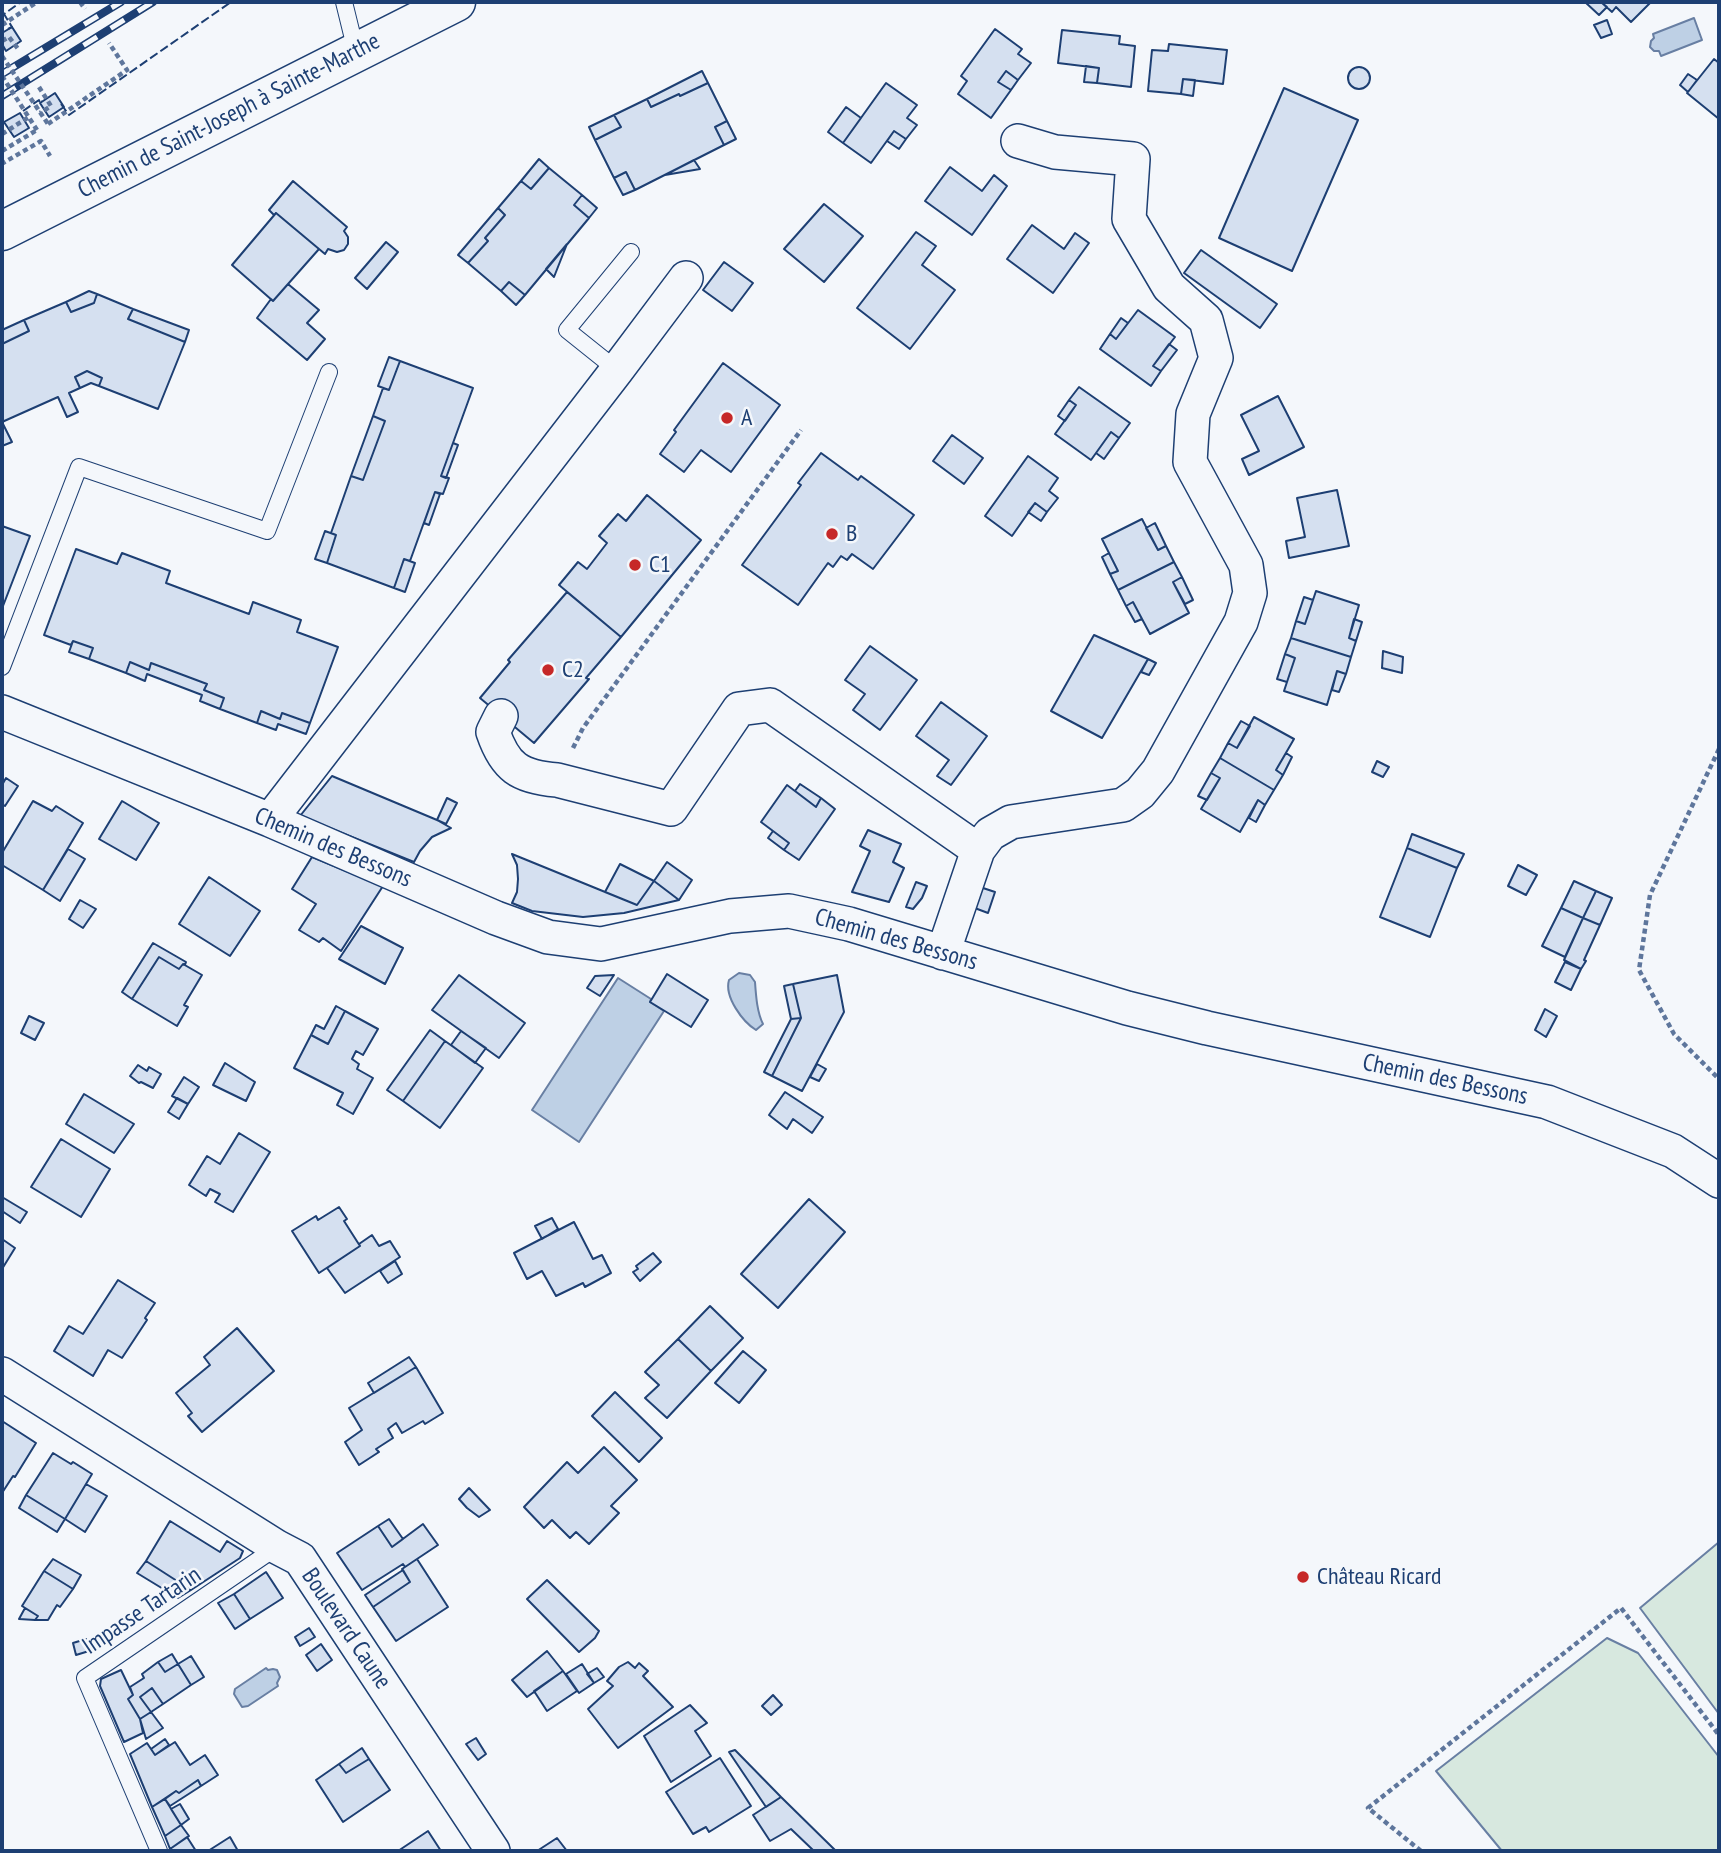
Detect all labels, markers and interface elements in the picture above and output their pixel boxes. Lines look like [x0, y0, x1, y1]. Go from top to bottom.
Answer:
street label: Chemin de Saint-Joseph à Sainte-Marthe [73, 27, 385, 205]
place label: A [741, 404, 752, 432]
marker: A [719, 410, 735, 426]
place label: B [846, 520, 857, 548]
marker: B [824, 526, 840, 542]
place label: C1 [649, 551, 671, 579]
marker: C1 [627, 557, 643, 573]
place label: C2 [562, 656, 584, 684]
marker: C2 [540, 662, 556, 678]
street label: Chemin des Bessons [250, 802, 416, 894]
street label: Chemin des Bessons [811, 903, 981, 977]
street label: Chemin des Bessons [1360, 1048, 1530, 1112]
street label: Impasse Tartarin [77, 1561, 207, 1661]
street label: Boulevard Caune [295, 1563, 397, 1695]
place label: Château Ricard [1317, 1563, 1441, 1591]
marker: Château Ricard [1295, 1569, 1311, 1585]

